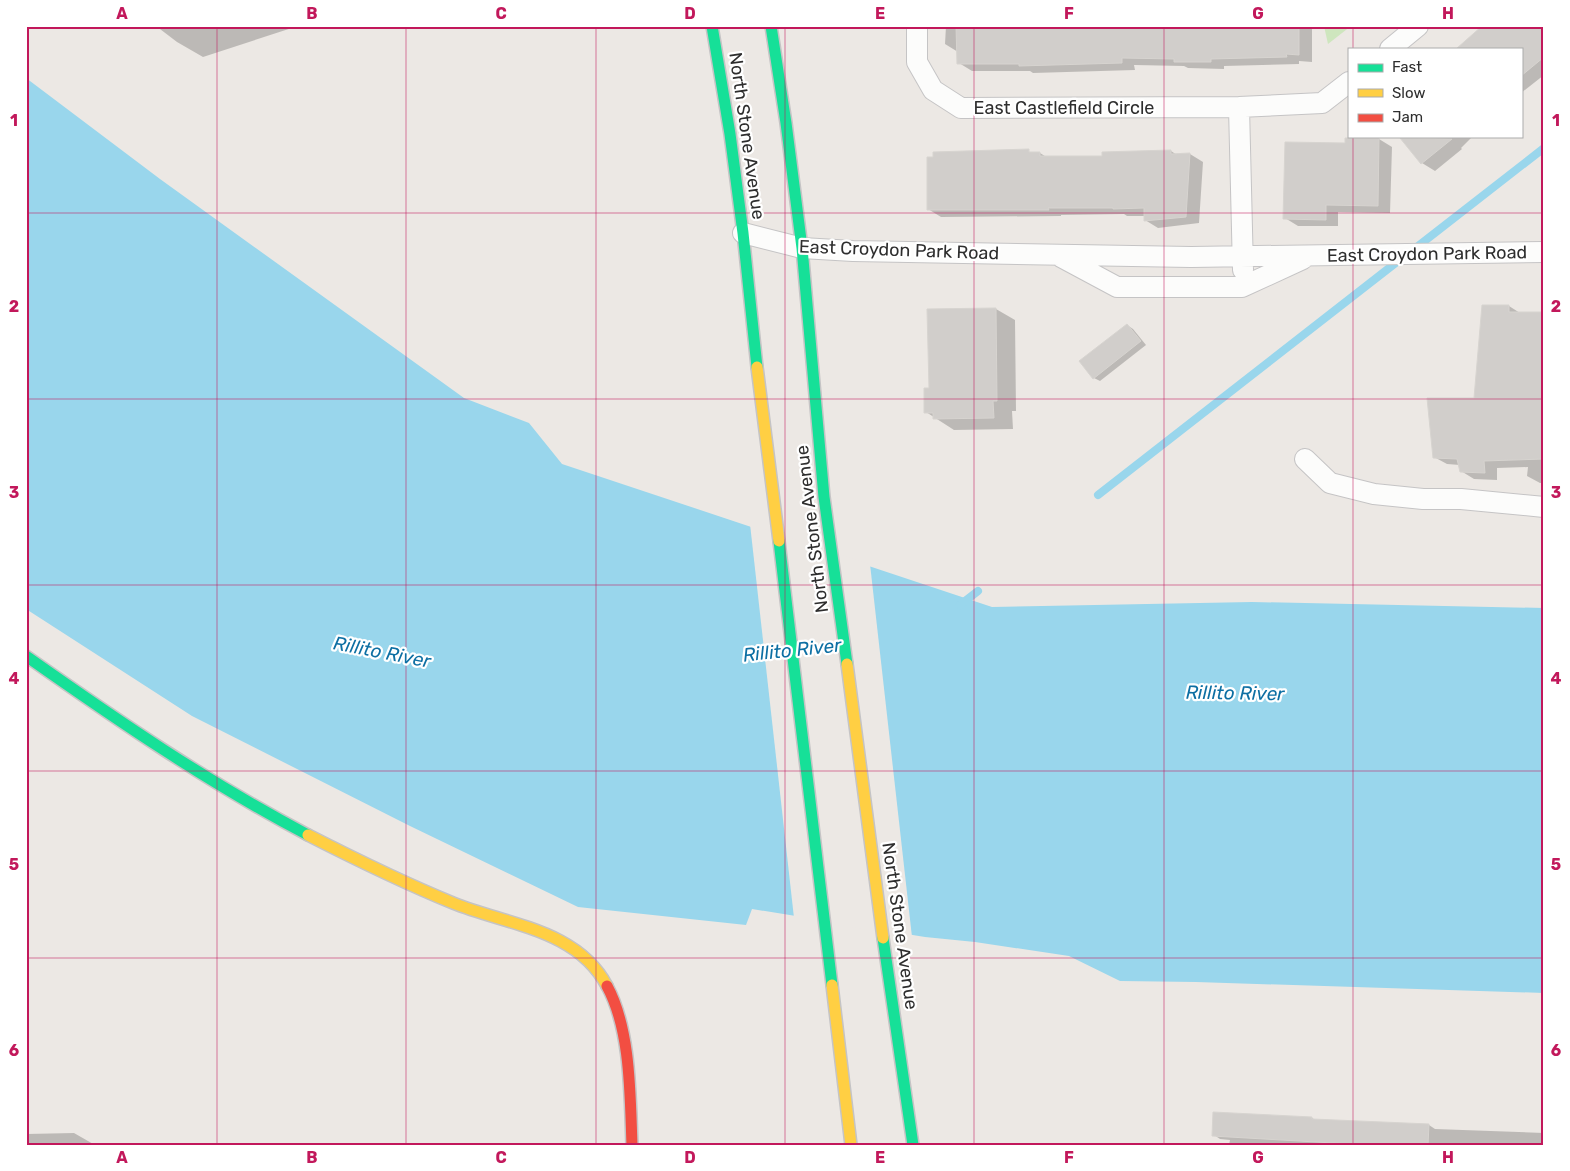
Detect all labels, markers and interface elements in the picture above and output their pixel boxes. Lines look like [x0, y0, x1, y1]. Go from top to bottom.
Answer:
text: A [116, 4, 128, 23]
text: B [306, 4, 318, 23]
text: C [495, 4, 507, 23]
text: D [684, 4, 696, 23]
text: E [875, 4, 885, 23]
text: F [1064, 4, 1074, 23]
text: G [1252, 4, 1264, 23]
text: H [1442, 4, 1454, 23]
legend [1348, 48, 1522, 138]
street label: North Stone Avenue [724, 51, 770, 221]
text: Fast [1392, 58, 1422, 76]
text: Slow [1392, 84, 1425, 102]
street label: East Castlefield Circle [974, 97, 1154, 119]
text: Jam [1392, 108, 1423, 126]
text: 1 [10, 111, 18, 130]
text: 1 [1552, 111, 1560, 130]
street label: East Croydon Park Road [798, 236, 1000, 264]
street label: East Croydon Park Road [1327, 241, 1527, 267]
text: 2 [9, 297, 19, 316]
text: 2 [1551, 297, 1561, 316]
street label: North Stone Avenue [791, 444, 833, 614]
text: 3 [9, 483, 19, 502]
text: 3 [1551, 483, 1561, 502]
water label: Rillito River [331, 631, 433, 673]
water label: Rillito River [742, 633, 843, 667]
text: 4 [9, 669, 20, 688]
text: 4 [1551, 669, 1562, 688]
water label: Rillito River [1185, 681, 1285, 705]
street label: North Stone Avenue [877, 841, 923, 1011]
text: 5 [9, 855, 19, 874]
text: 5 [1551, 855, 1561, 874]
text: 6 [9, 1041, 19, 1060]
text: 6 [1551, 1041, 1561, 1060]
text: A [116, 1148, 128, 1167]
text: B [306, 1148, 318, 1167]
text: C [495, 1148, 507, 1167]
text: D [684, 1148, 696, 1167]
text: E [875, 1148, 885, 1167]
text: F [1064, 1148, 1074, 1167]
text: G [1252, 1148, 1264, 1167]
text: H [1442, 1148, 1454, 1167]

